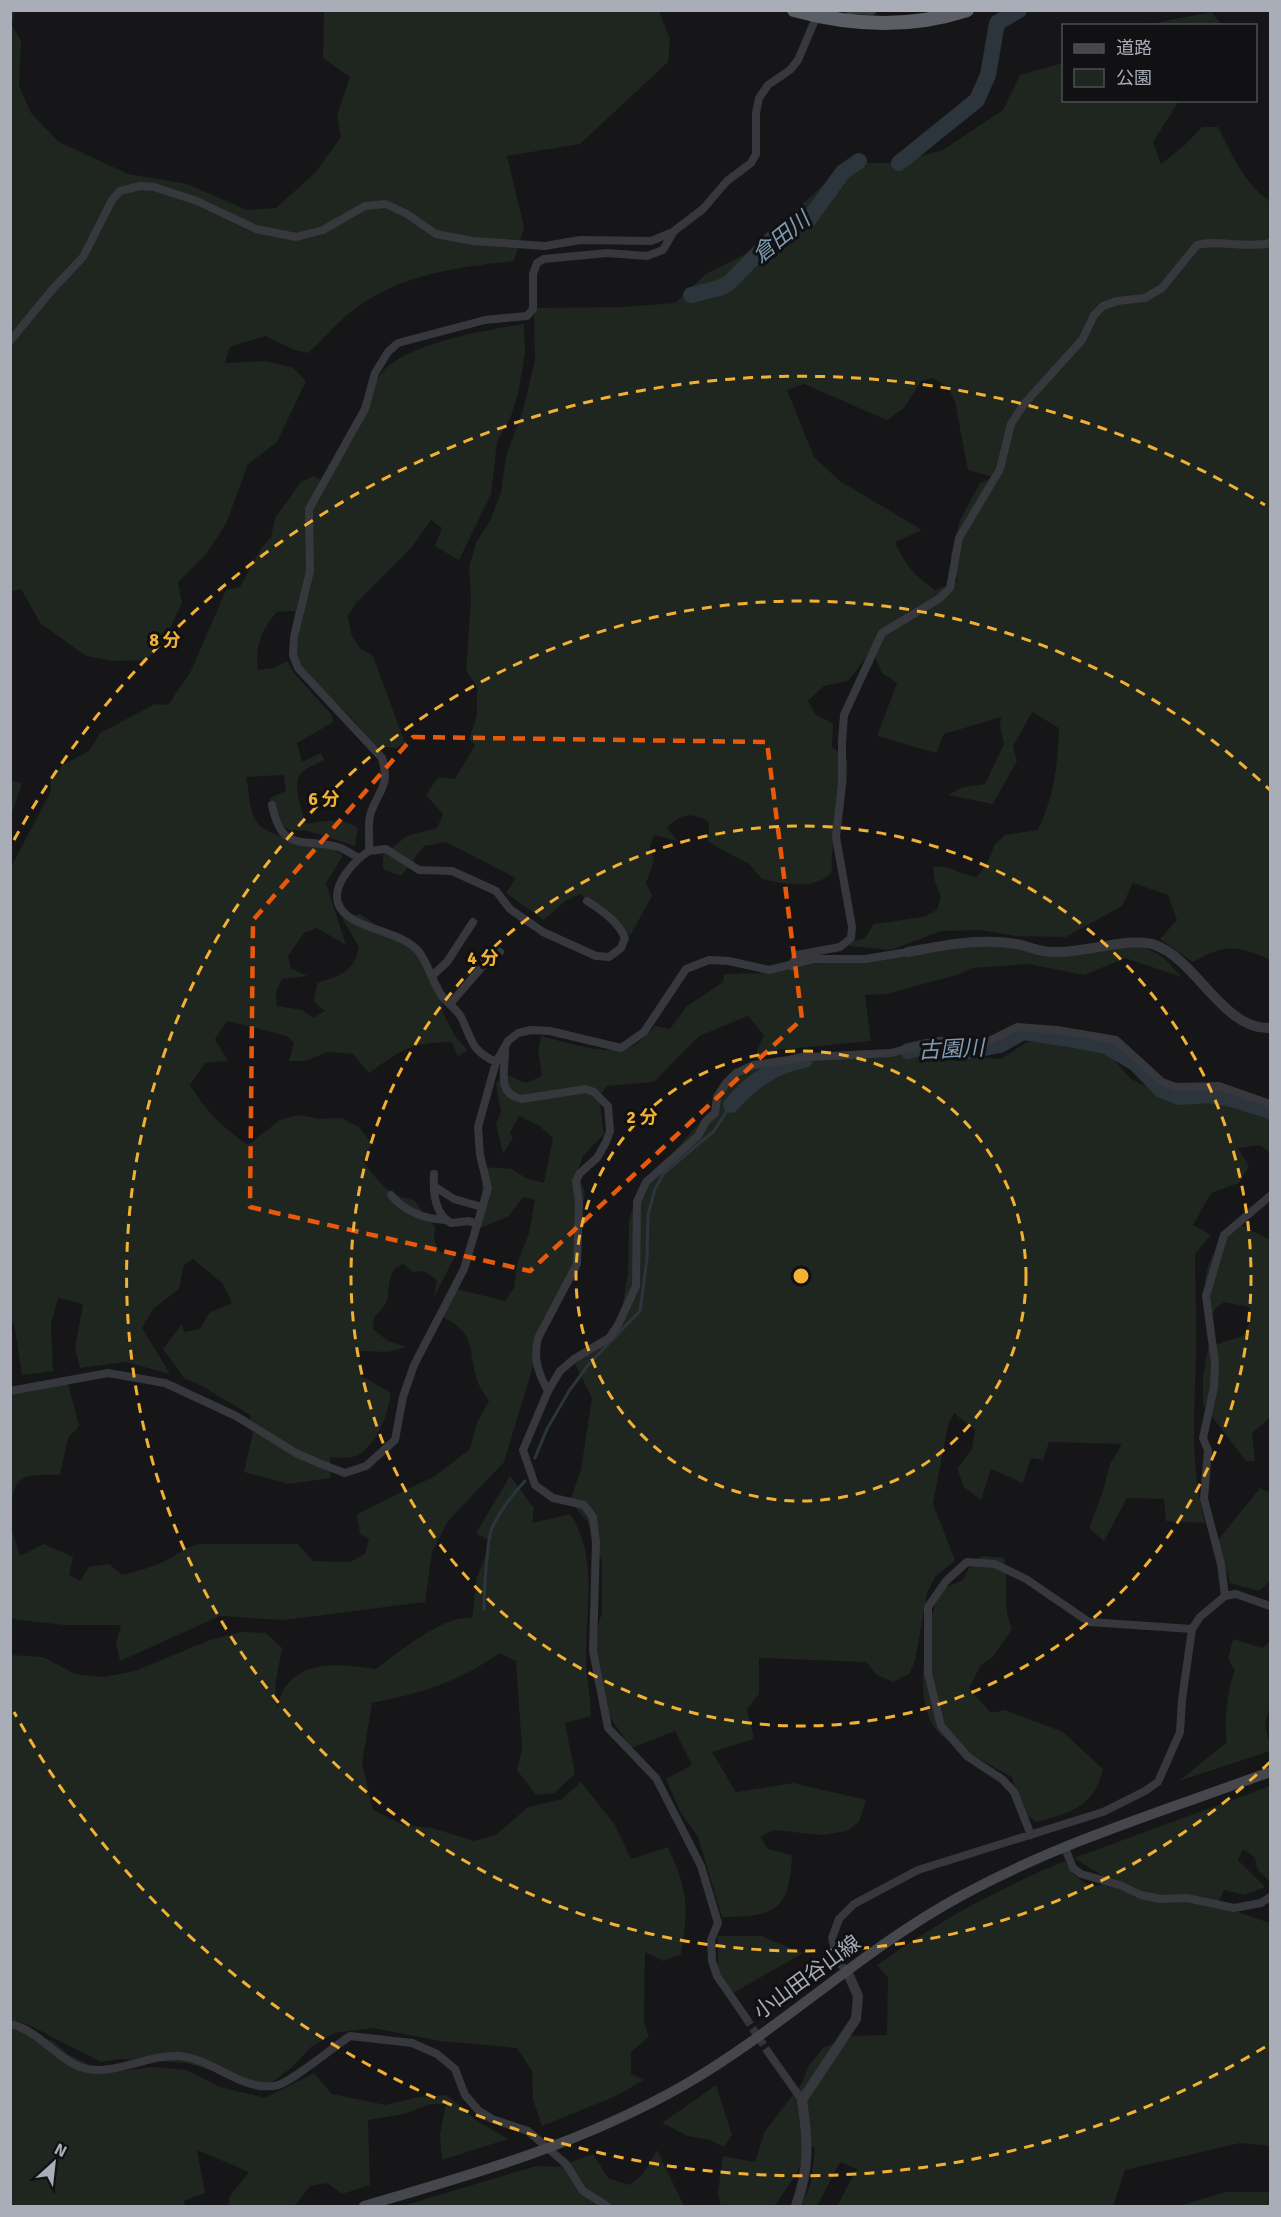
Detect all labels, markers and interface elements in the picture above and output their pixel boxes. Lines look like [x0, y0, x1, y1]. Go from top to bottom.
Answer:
legend [1062, 24, 1257, 102]
text: 道路 [1116, 37, 1152, 59]
text: 公園 [1116, 67, 1152, 89]
water label: 倉田川 [747, 204, 817, 268]
text: 8 分 [149, 629, 181, 651]
text: 6 分 [308, 788, 340, 810]
text: 4 分 [467, 947, 499, 969]
water label: 古園川 [917, 1034, 987, 1064]
text: 2 分 [626, 1106, 658, 1128]
centre of rings [791, 1266, 811, 1286]
street label: 小山田谷山線 [748, 1929, 866, 2025]
north arrow [24, 2133, 84, 2193]
text: N [51, 2139, 70, 2162]

